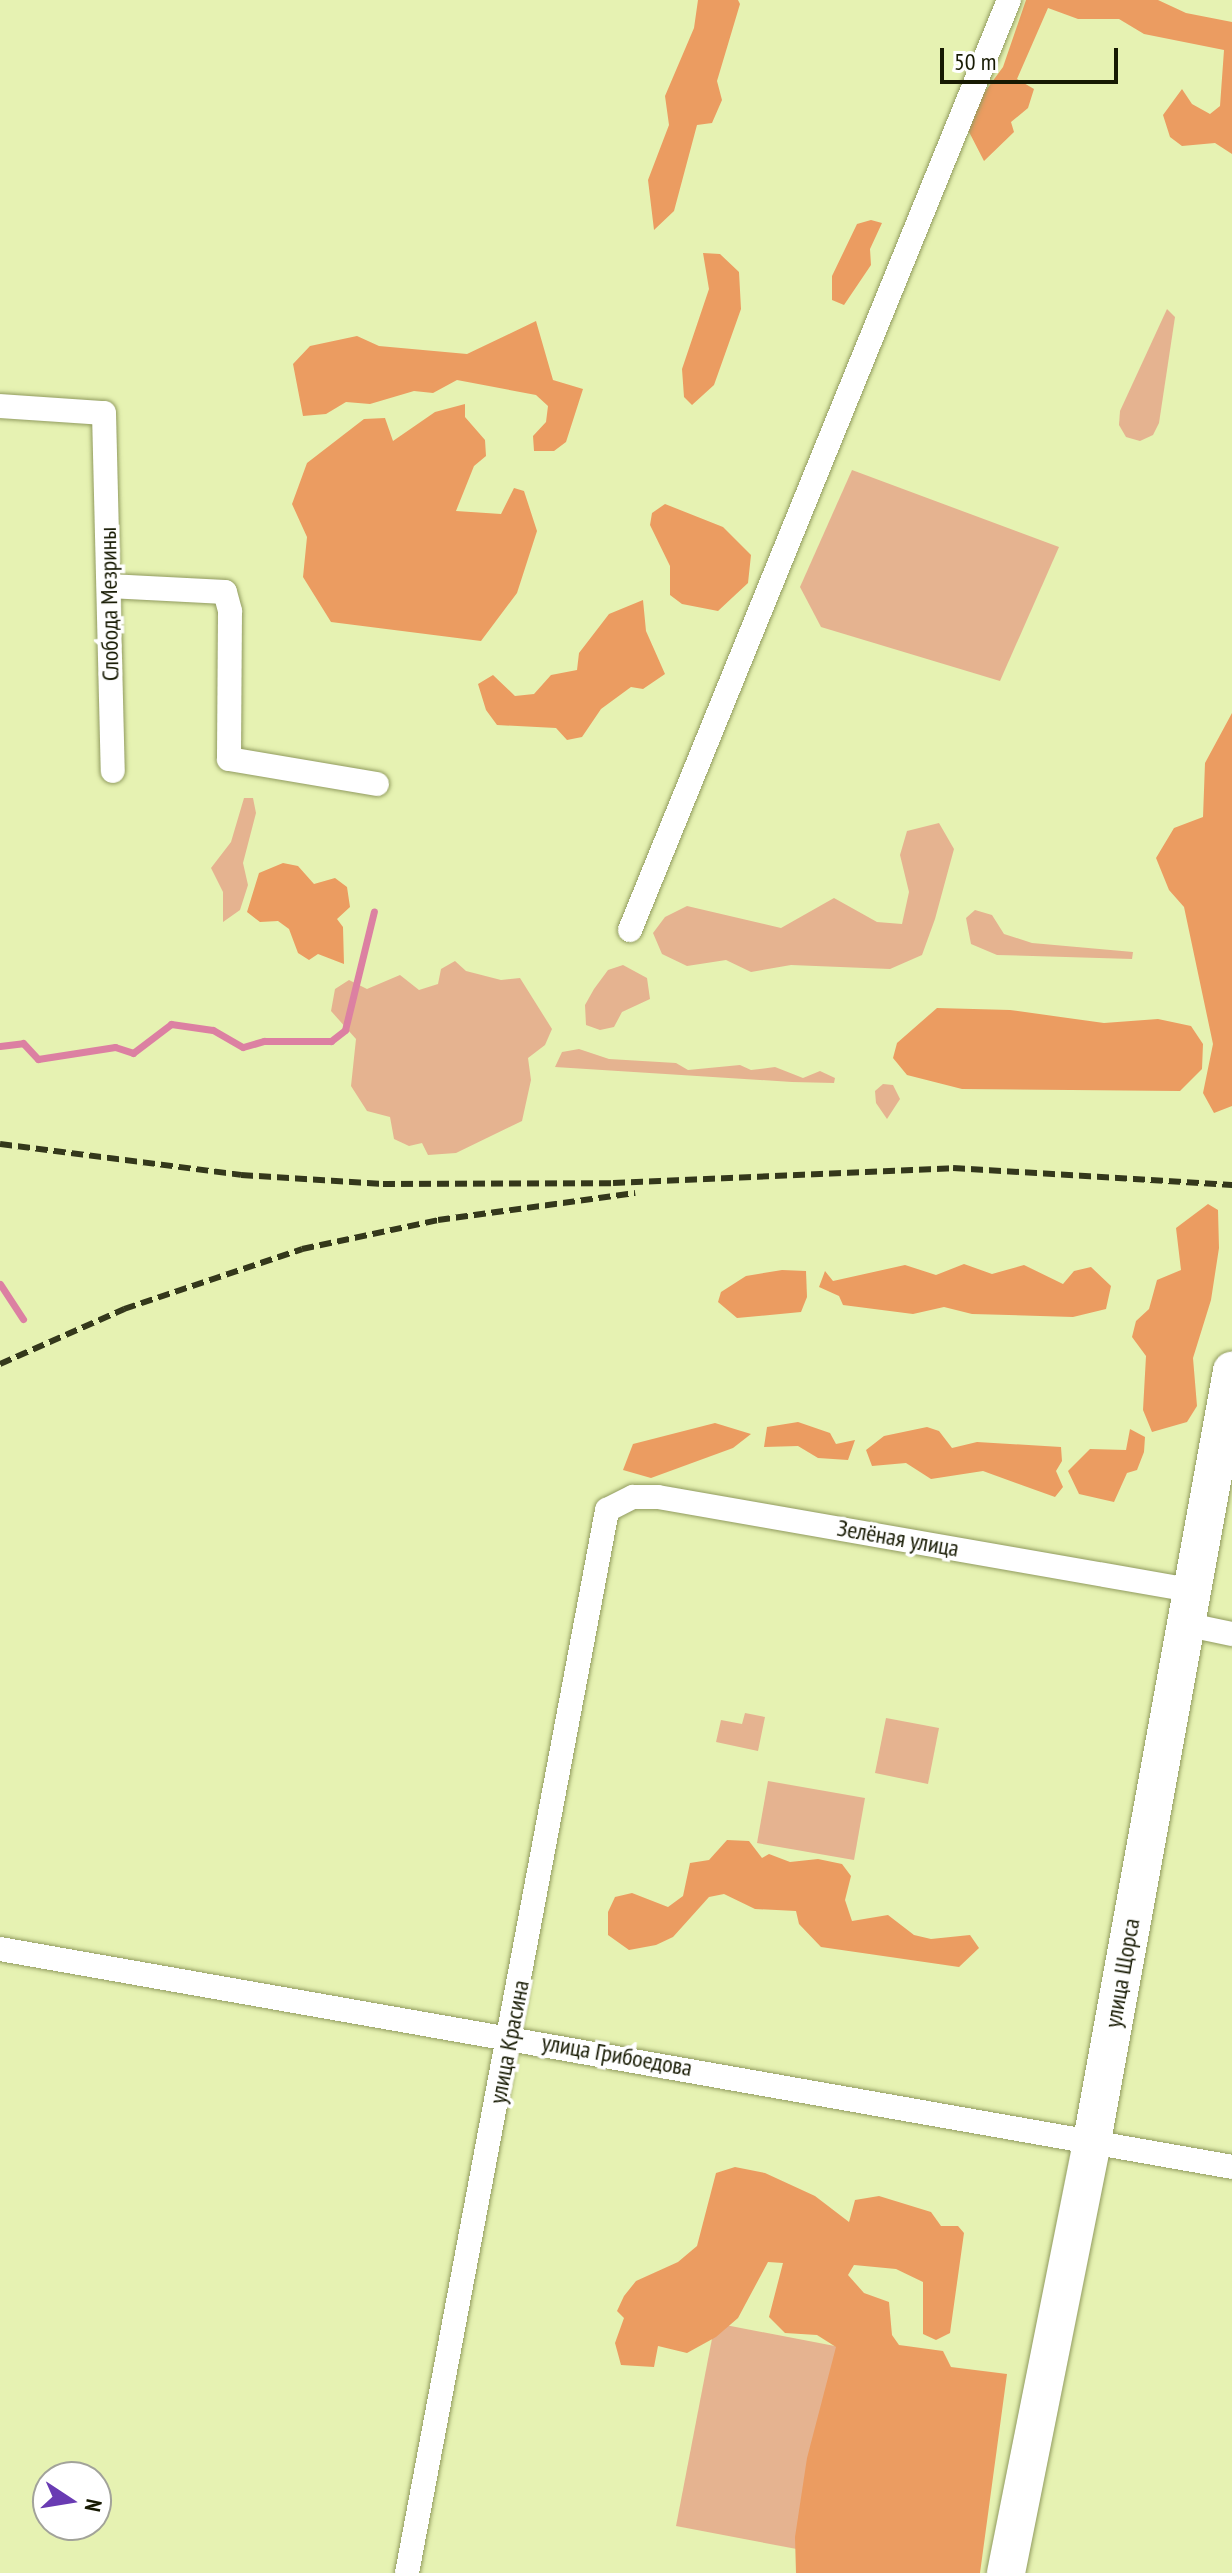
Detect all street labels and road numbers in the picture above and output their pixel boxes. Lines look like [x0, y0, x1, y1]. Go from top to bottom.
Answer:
street label: Слобода Мезрины [93, 527, 125, 681]
street label: Зелёная улица [835, 1513, 961, 1563]
street label: улица Щорса [1098, 1916, 1146, 2030]
street label: улица Красина [483, 1978, 535, 2106]
street label: улица Грибоедова [540, 2028, 694, 2082]

